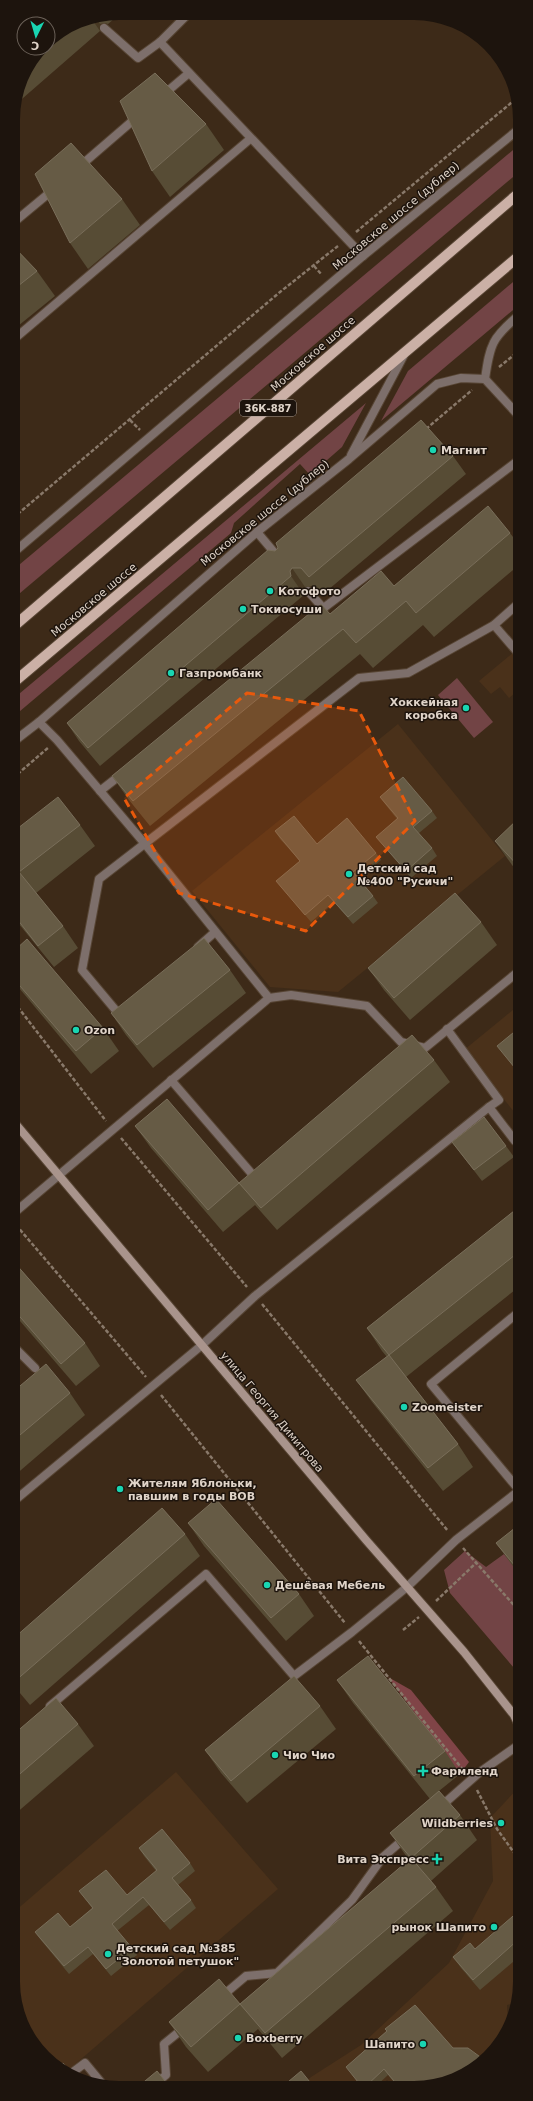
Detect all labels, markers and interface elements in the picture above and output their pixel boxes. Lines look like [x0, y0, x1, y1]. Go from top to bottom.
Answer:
north arrow [16, 16, 56, 56]
text: С [31, 39, 40, 52]
street label: Московское шоссе (дублер) [330, 159, 462, 273]
street label: Московское шоссе [268, 314, 358, 394]
road number: 36К-887 [240, 400, 296, 416]
place label: Магнит [441, 444, 487, 457]
marker: Магнит [428, 445, 438, 455]
street label: Московское шоссе (дублер) [198, 457, 332, 569]
street label: Московское шоссе [49, 560, 140, 640]
place label: Котофото [278, 585, 341, 598]
marker: Котофото [265, 586, 275, 596]
place label: Токиосуши [251, 603, 322, 616]
marker: Токиосуши [238, 604, 248, 614]
place label: Газпромбанк [179, 667, 263, 680]
marker: Газпромбанк [166, 668, 176, 678]
place label: Хоккейная коробка [390, 696, 458, 722]
marker: Хоккейная коробка [461, 703, 471, 713]
place label: Детский сад №400 "Русичи" [357, 862, 453, 888]
marker: Детский сад №400 "Русичи" [344, 869, 354, 879]
place label: Ozon [84, 1024, 115, 1037]
marker: Ozon [71, 1025, 81, 1035]
street label: улица Георгия Димитрова [218, 1349, 326, 1475]
place label: Zoomeister [412, 1401, 483, 1414]
marker: Zoomeister [399, 1402, 409, 1412]
place label: Жителям Яблоньки, павшим в годы ВОВ [128, 1477, 257, 1503]
marker: Жителям Яблоньки, павшим в годы ВОВ [115, 1484, 125, 1494]
place label: Дешёвая Мебель [275, 1579, 385, 1592]
marker: Дешёвая Мебель [262, 1580, 272, 1590]
place label: Чио Чио [283, 1749, 336, 1762]
marker: Чио Чио [270, 1750, 280, 1760]
place label: Фармленд [431, 1765, 498, 1778]
marker: Фармленд [418, 1766, 428, 1776]
place label: Wildberries [421, 1817, 493, 1830]
marker: Wildberries [496, 1818, 506, 1828]
place label: Вита Экспресс [337, 1853, 429, 1866]
marker: Вита Экспресс [432, 1854, 442, 1864]
place label: рынок Шапито [391, 1921, 486, 1934]
marker: рынок Шапито [489, 1922, 499, 1932]
place label: Детский сад №385 "Золотой петушок" [116, 1942, 239, 1968]
marker: Детский сад №385 "Золотой петушок" [103, 1949, 113, 1959]
place label: Boxberry [246, 2032, 302, 2045]
marker: Boxberry [233, 2033, 243, 2043]
place label: Шапито [365, 2038, 415, 2051]
marker: Шапито [418, 2039, 428, 2049]

